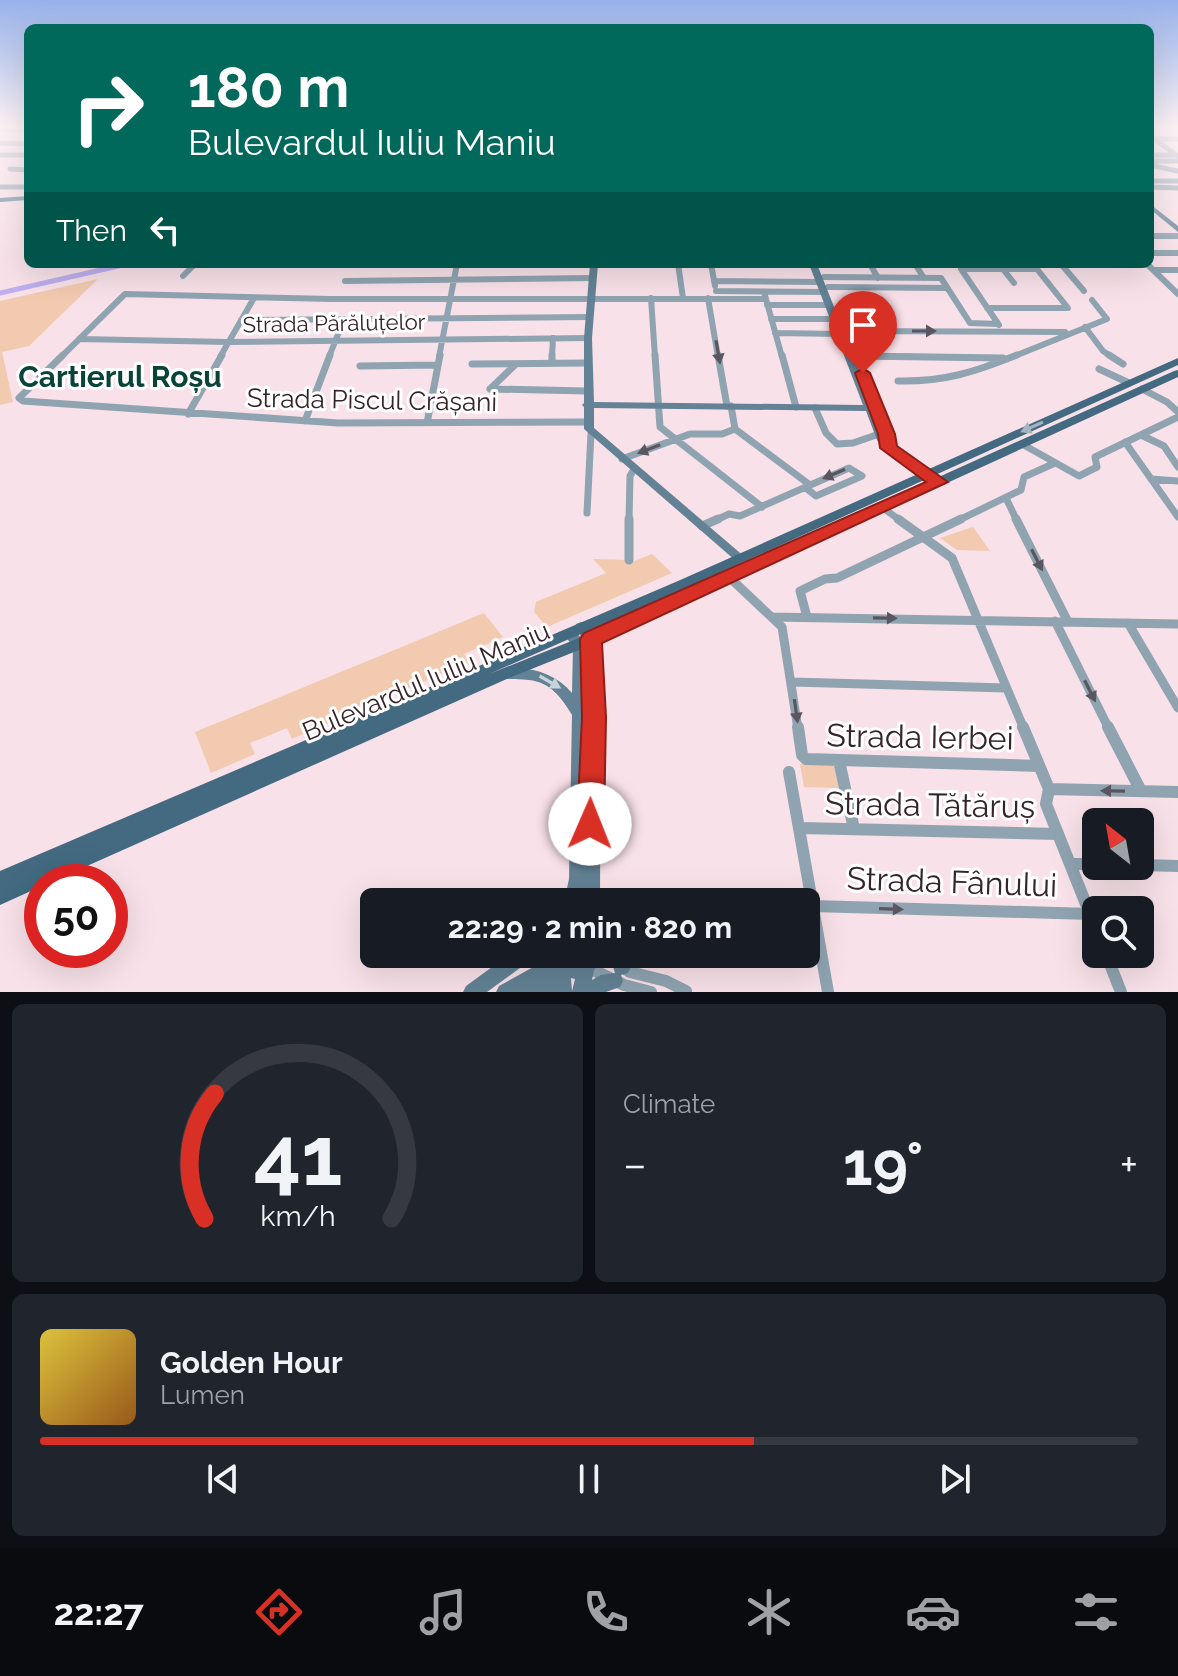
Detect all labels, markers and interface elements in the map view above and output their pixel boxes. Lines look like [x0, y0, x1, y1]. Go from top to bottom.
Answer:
text: 180 m [188, 54, 349, 120]
icon: right [56, 56, 160, 160]
text: Bulevardul Iuliu Maniu [188, 121, 556, 163]
icon: left [143, 208, 187, 252]
text: Then [56, 213, 127, 248]
pin [829, 291, 897, 373]
icon: arrive [841, 303, 885, 347]
street label: Strada Părăluțelor [242, 308, 426, 338]
one-way arrow [912, 325, 937, 337]
one-way arrow [712, 340, 724, 365]
district label: Cartierul Roșu [18, 359, 222, 394]
street label: Strada Piscul Crășani [247, 383, 497, 417]
one-way arrow [1021, 420, 1044, 433]
one-way arrow [637, 443, 661, 456]
one-way arrow [822, 468, 846, 481]
one-way arrow [1030, 548, 1044, 571]
one-way arrow [873, 612, 898, 625]
street label: Bulevardul Iuliu Maniu [298, 615, 554, 747]
one-way arrow [539, 674, 561, 688]
one-way arrow [1084, 680, 1097, 703]
one-way arrow [790, 699, 803, 724]
street label: Strada Ierbei [826, 716, 1014, 757]
position arrow [548, 782, 632, 866]
street label: Strada Tătăruș [825, 784, 1036, 825]
one-way arrow [1100, 785, 1125, 797]
north arrow [1082, 808, 1154, 880]
map controls [1082, 808, 1154, 968]
street label: Strada Fânului [846, 859, 1058, 904]
speed limit sign: 50 [24, 864, 128, 968]
button: search [1082, 896, 1154, 968]
one-way arrow [879, 902, 904, 915]
text: 22:29 · 2 min · 820 m [448, 910, 732, 945]
text: Climate [623, 1089, 715, 1119]
text: 41 [253, 1107, 342, 1204]
text: 19° [843, 1129, 923, 1199]
text: − [623, 1139, 647, 1190]
text: + [1120, 1139, 1138, 1190]
text: km/h [260, 1199, 335, 1233]
text: Golden Hour [160, 1345, 343, 1380]
text: Lumen [160, 1380, 245, 1410]
icon: previous [201, 1457, 245, 1501]
icon: pause [567, 1457, 611, 1501]
icon: next [933, 1457, 977, 1501]
icon: directions [251, 1584, 307, 1640]
icon: music [415, 1584, 471, 1640]
icon: phone [578, 1584, 634, 1640]
icon: climate [741, 1584, 797, 1640]
icon: car [905, 1584, 961, 1640]
icon: filters [1068, 1584, 1124, 1640]
text: 22:27 [54, 1591, 144, 1633]

